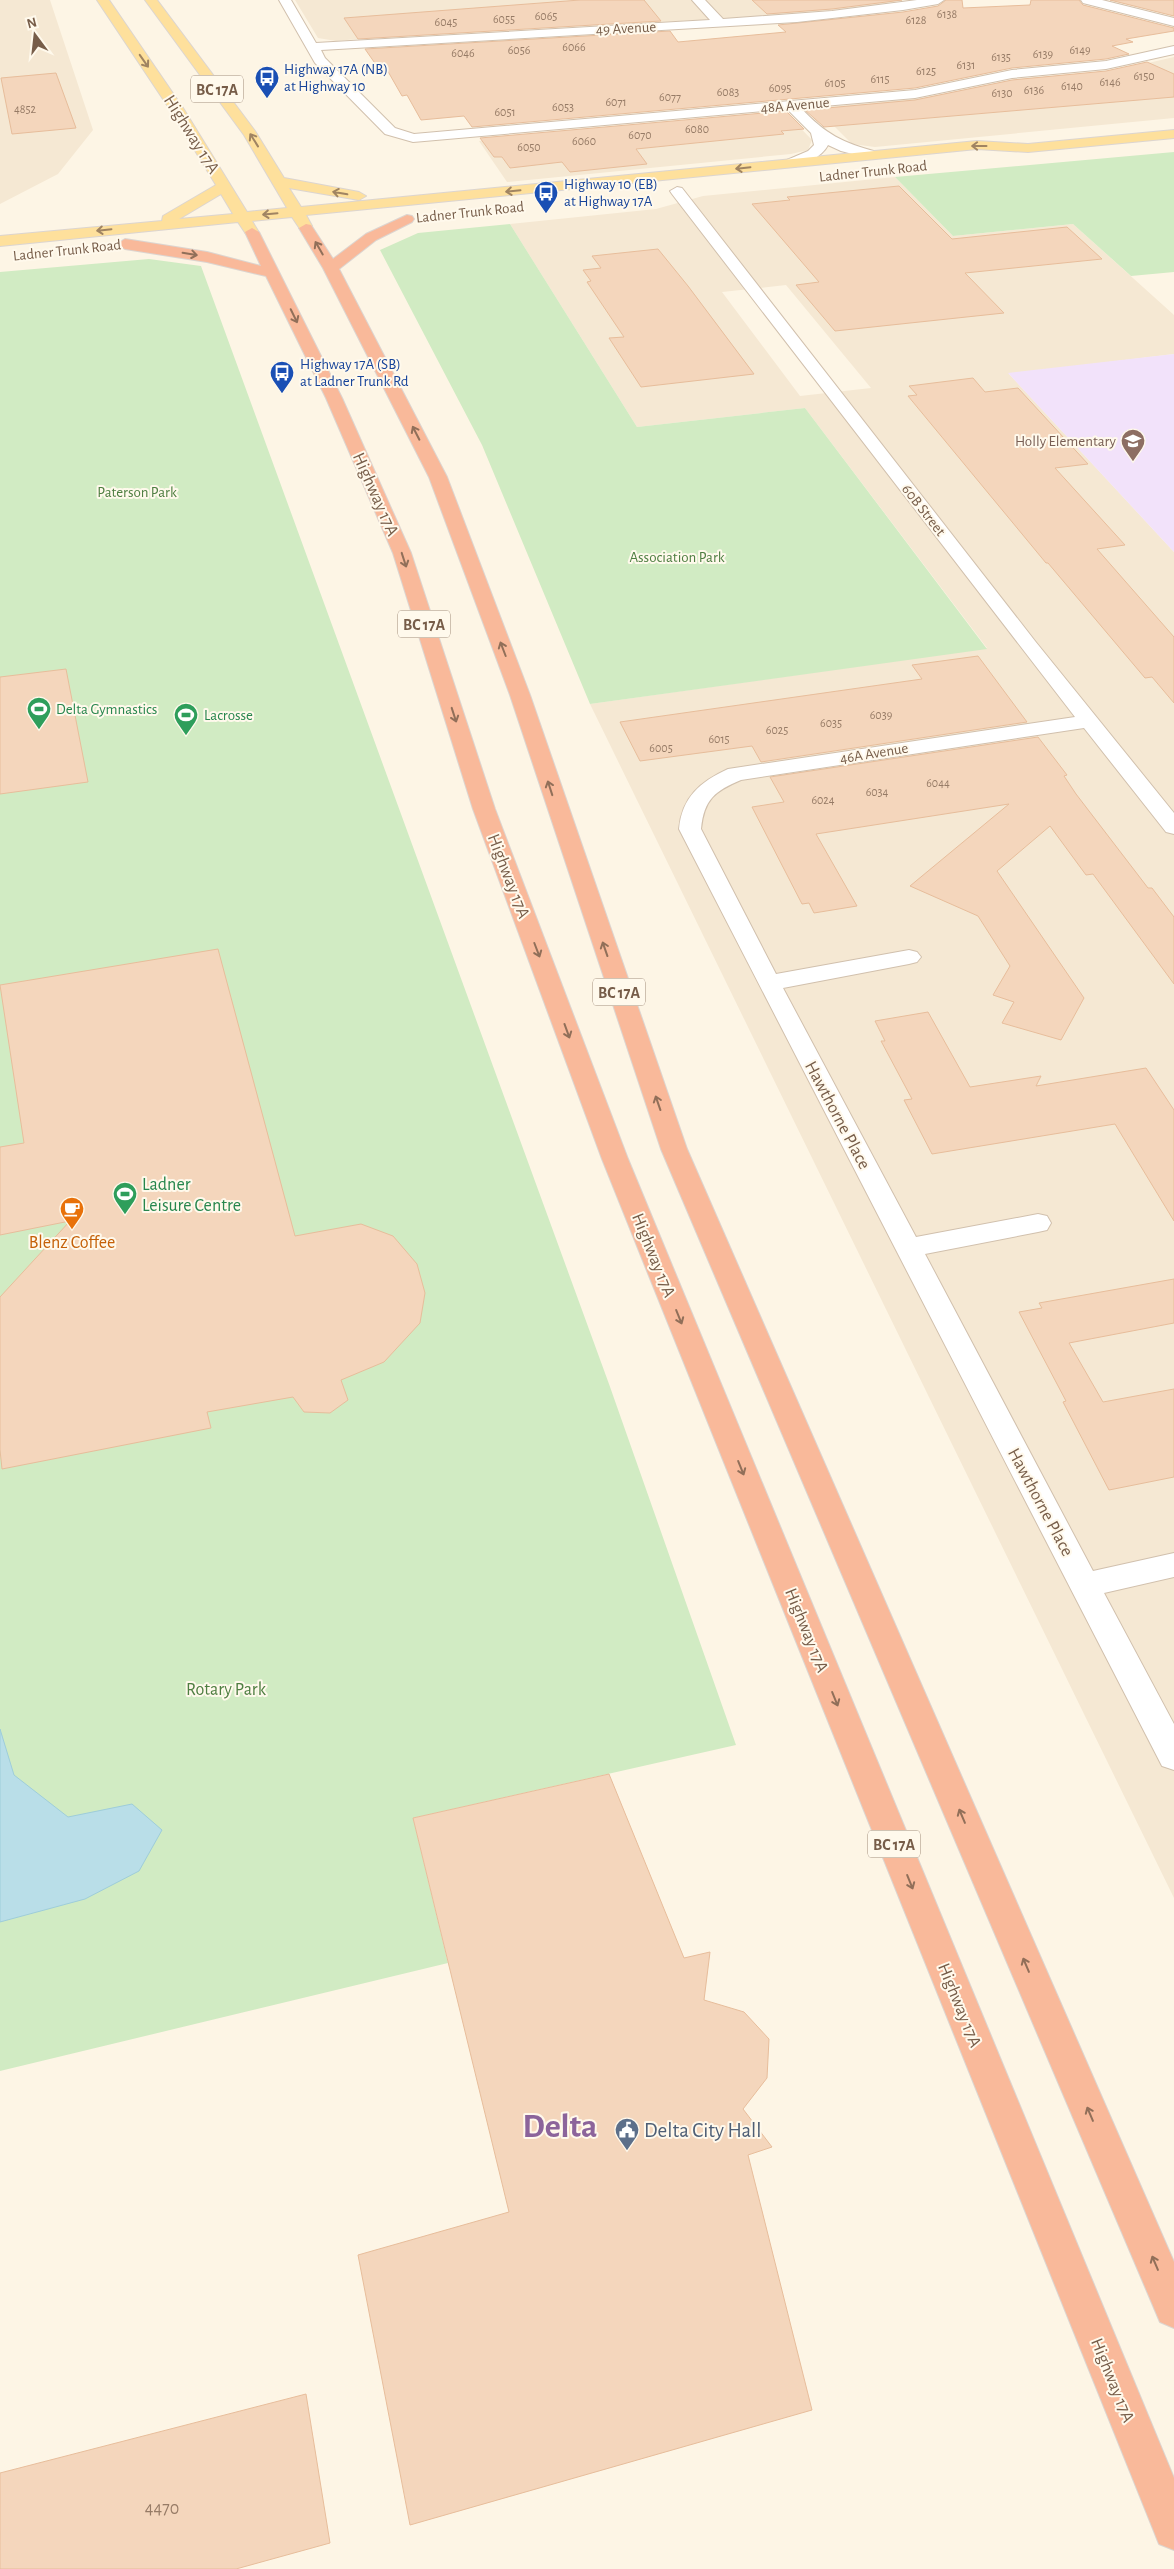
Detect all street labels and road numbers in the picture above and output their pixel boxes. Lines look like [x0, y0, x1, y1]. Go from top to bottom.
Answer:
street label: 49 Avenue [595, 19, 657, 38]
road number: BC 17A [191, 76, 243, 102]
street label: Highway 17A [160, 92, 223, 178]
street label: 48A Avenue [760, 95, 830, 116]
street label: Ladner Trunk Road [818, 158, 928, 185]
street label: Ladner Trunk Road [415, 199, 525, 226]
street label: Ladner Trunk Road [12, 237, 122, 264]
street label: Highway 17A [349, 450, 402, 539]
street label: 60B Street [899, 482, 948, 539]
road number: BC 17A [398, 610, 450, 638]
street label: 46A Avenue [839, 741, 909, 766]
street label: Highway 17A [484, 832, 533, 922]
road number: BC 17A [593, 979, 645, 1006]
street label: Hawthorne Place [801, 1058, 873, 1173]
street label: Highway 17A [628, 1211, 678, 1301]
street label: Hawthorne Place [1004, 1445, 1076, 1560]
street label: Highway 17A [781, 1586, 831, 1676]
road number: BC 17A [868, 1830, 920, 1858]
street label: Highway 17A [934, 1961, 984, 2051]
street label: Highway 17A [1087, 2336, 1137, 2426]

